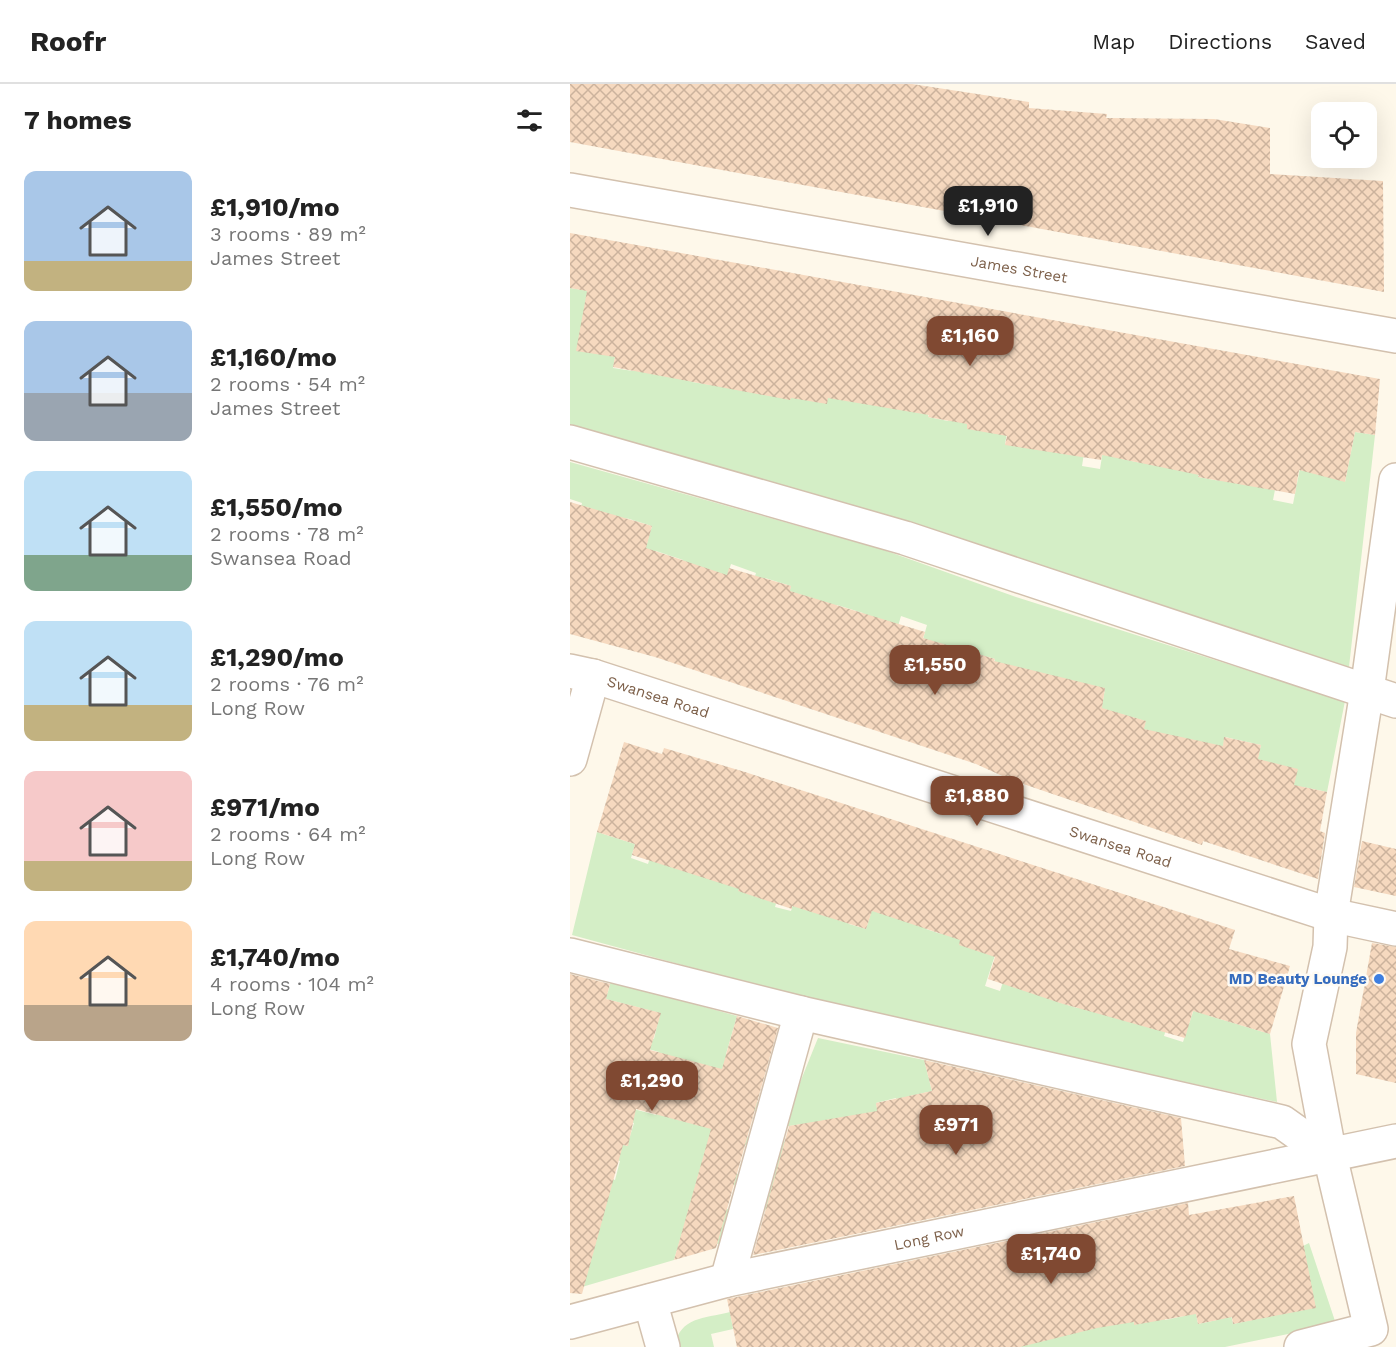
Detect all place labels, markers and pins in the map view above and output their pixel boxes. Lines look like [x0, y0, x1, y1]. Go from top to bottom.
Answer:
pin: £1,910 [939, 186, 1037, 237]
pin: £1,160 [921, 316, 1019, 367]
pin: £1,550 [886, 645, 984, 696]
pin: £1,880 [928, 776, 1026, 827]
place label: MD Beauty Lounge [1229, 970, 1367, 988]
marker: MD Beauty Lounge [1372, 972, 1386, 986]
pin: £1,290 [603, 1061, 701, 1112]
pin: £971 [920, 1105, 992, 1156]
pin: £1,740 [1002, 1234, 1100, 1285]

